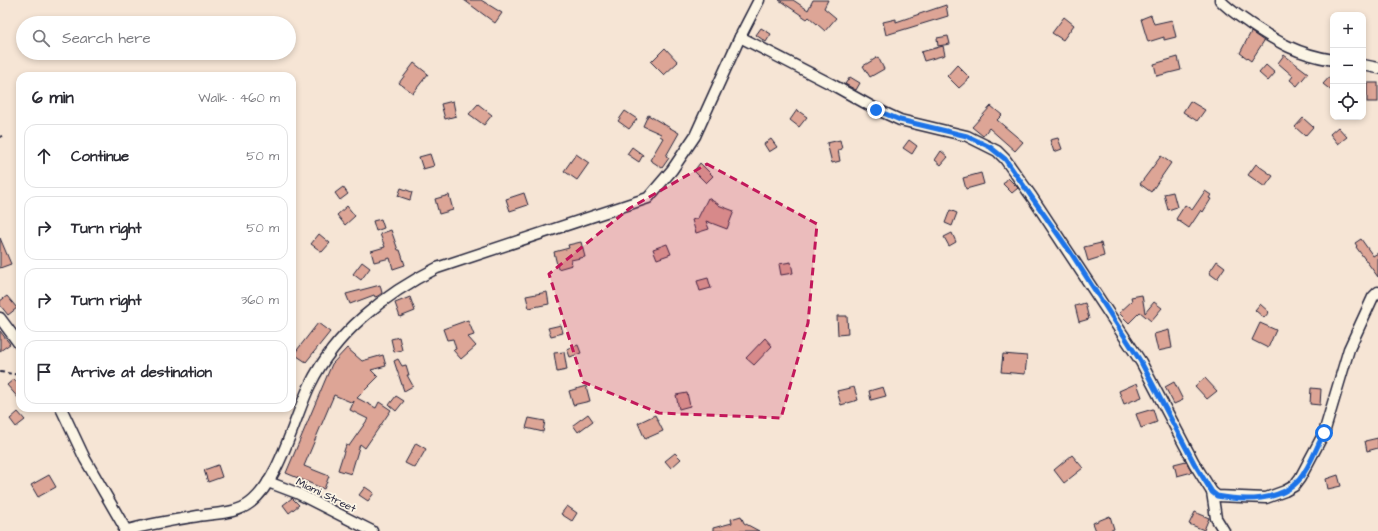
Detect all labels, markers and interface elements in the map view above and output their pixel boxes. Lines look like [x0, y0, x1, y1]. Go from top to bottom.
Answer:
map controls [1330, 12, 1366, 120]
button: + [1330, 12, 1366, 48]
search box [16, 16, 296, 60]
icon: search [30, 27, 52, 49]
text: Search here [62, 28, 151, 49]
button: − [1330, 48, 1366, 84]
button: locate [1330, 84, 1366, 120]
text: 6 min [32, 86, 74, 110]
text: Walk · 460 m [198, 89, 280, 107]
route end [867, 101, 885, 119]
icon: ahead [33, 145, 55, 167]
text: Continue [71, 146, 129, 167]
text: 50 m [246, 147, 279, 165]
icon: right [33, 217, 55, 239]
text: Turn right [71, 218, 142, 239]
text: 50 m [246, 219, 279, 237]
icon: right [33, 289, 55, 311]
text: Turn right [71, 290, 142, 311]
text: 360 m [241, 291, 279, 309]
icon: arrive [33, 361, 55, 383]
text: Arrive at destination [71, 362, 212, 383]
route start [1315, 424, 1333, 442]
street label: Miami Street [294, 474, 359, 516]

